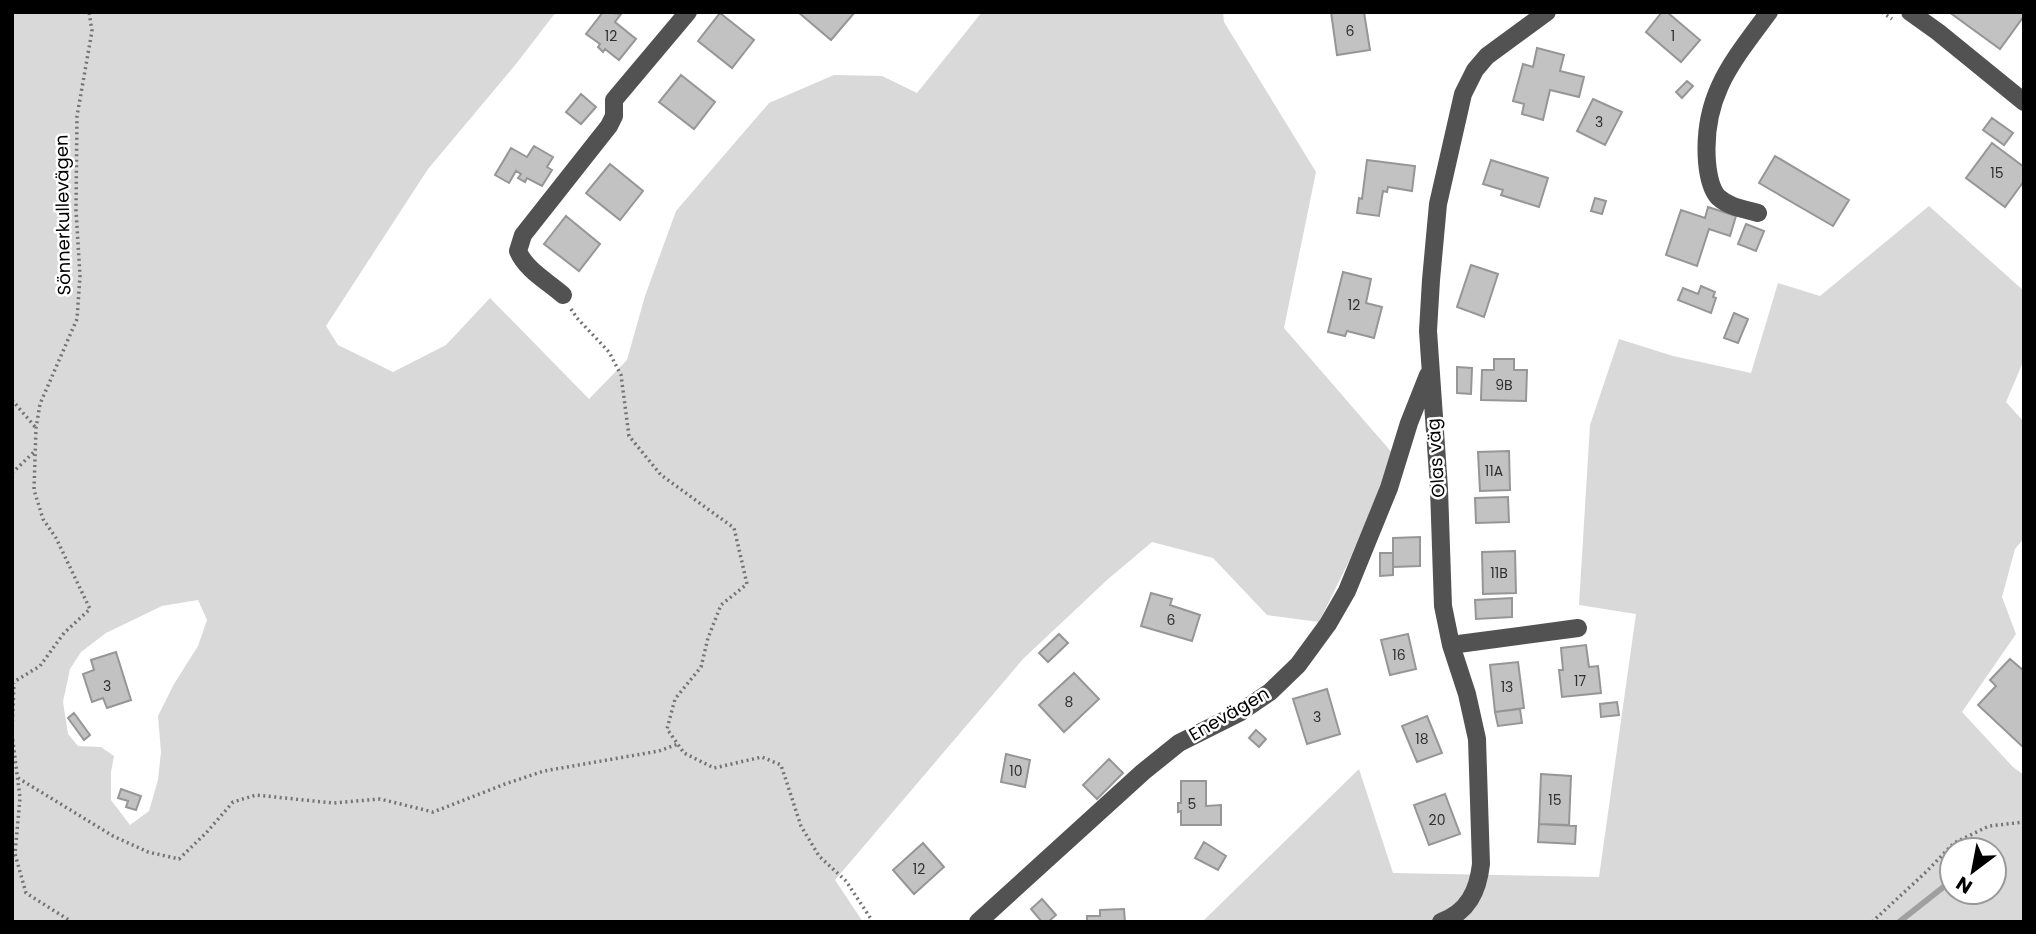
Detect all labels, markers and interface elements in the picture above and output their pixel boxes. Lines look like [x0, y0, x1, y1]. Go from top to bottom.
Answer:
house number: 6 [1346, 21, 1355, 41]
house number: 12 [605, 26, 617, 46]
house number: 1 [1671, 26, 1675, 46]
house number: 3 [1595, 112, 1603, 132]
street label: Sönnerkullevägen [49, 134, 76, 296]
house number: 15 [1990, 163, 2004, 183]
house number: 12 [1348, 295, 1360, 315]
house number: 9B [1495, 375, 1513, 395]
street label: Olas väg [1420, 418, 1451, 499]
house number: 11A [1485, 461, 1503, 481]
house number: 11B [1490, 563, 1508, 583]
house number: 6 [1167, 610, 1176, 630]
house number: 16 [1392, 645, 1406, 665]
house number: 17 [1574, 671, 1586, 691]
house number: 3 [103, 676, 111, 696]
house number: 13 [1501, 677, 1513, 697]
street label: Enevägen [1184, 680, 1274, 747]
house number: 8 [1065, 692, 1074, 712]
house number: 3 [1313, 707, 1321, 727]
house number: 18 [1415, 729, 1429, 749]
house number: 10 [1009, 761, 1023, 781]
house number: 15 [1548, 790, 1562, 810]
house number: 5 [1188, 794, 1196, 814]
house number: 20 [1429, 810, 1445, 830]
north arrow [1938, 836, 2008, 906]
house number: 12 [913, 859, 925, 879]
text: N [1951, 870, 1977, 900]

